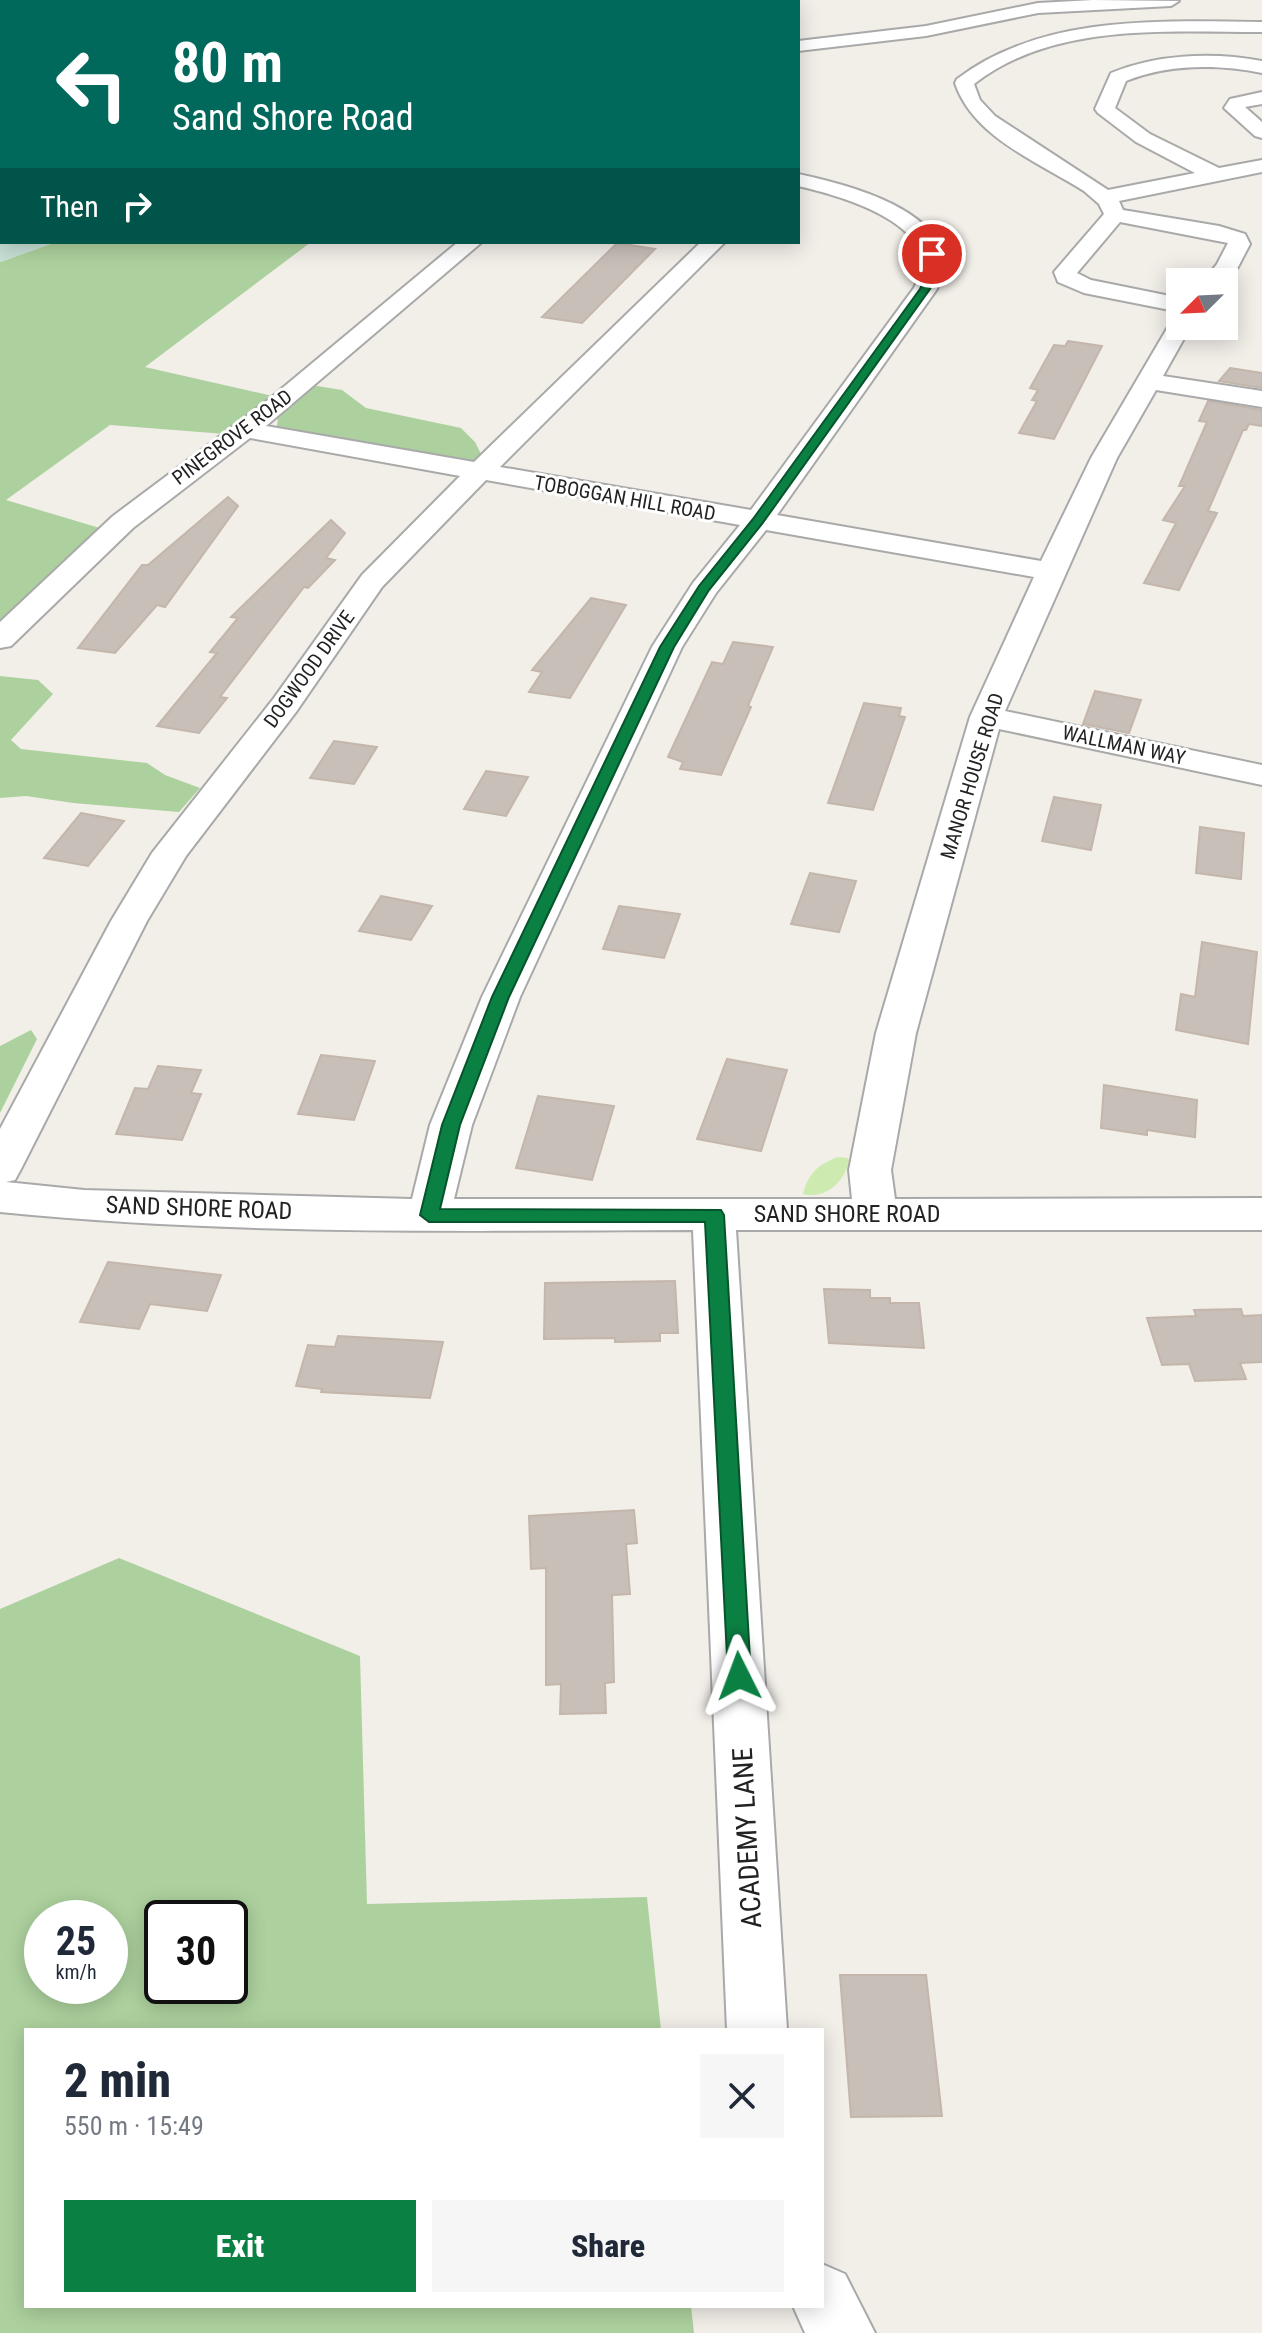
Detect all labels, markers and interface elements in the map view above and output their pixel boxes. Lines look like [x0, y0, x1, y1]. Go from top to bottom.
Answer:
text: 80 m [172, 30, 283, 96]
icon: left [40, 32, 144, 136]
text: Sand Shore Road [172, 97, 414, 139]
icon: right [115, 184, 159, 228]
text: Then [40, 189, 99, 224]
pin [898, 220, 966, 288]
icon: arrive [910, 232, 954, 276]
north arrow [1166, 268, 1238, 340]
map controls [1166, 268, 1238, 340]
street label: PINEGROVE ROAD [167, 384, 297, 490]
street label: TOBOGGAN HILL ROAD [532, 470, 718, 526]
street label: DOGWOOD DRIVE [259, 606, 360, 732]
street label: MANOR HOUSE ROAD [935, 690, 1009, 862]
street label: WALLMAN WAY [1060, 720, 1188, 770]
street label: SAND SHORE ROAD [105, 1191, 293, 1225]
street label: SAND SHORE ROAD [754, 1200, 940, 1228]
position arrow [697, 1634, 781, 1718]
street label: ACADEMY LANE [726, 1747, 768, 1929]
speed limit sign: 30 [144, 1900, 248, 2004]
text: 25 [56, 1918, 96, 1965]
text: km/h [55, 1960, 97, 1984]
text: 2 min [64, 2052, 171, 2109]
button: close [700, 2054, 784, 2138]
text: 550 m · 15:49 [64, 2111, 204, 2141]
button: Exit [64, 2200, 416, 2292]
button: Share [432, 2200, 784, 2292]

